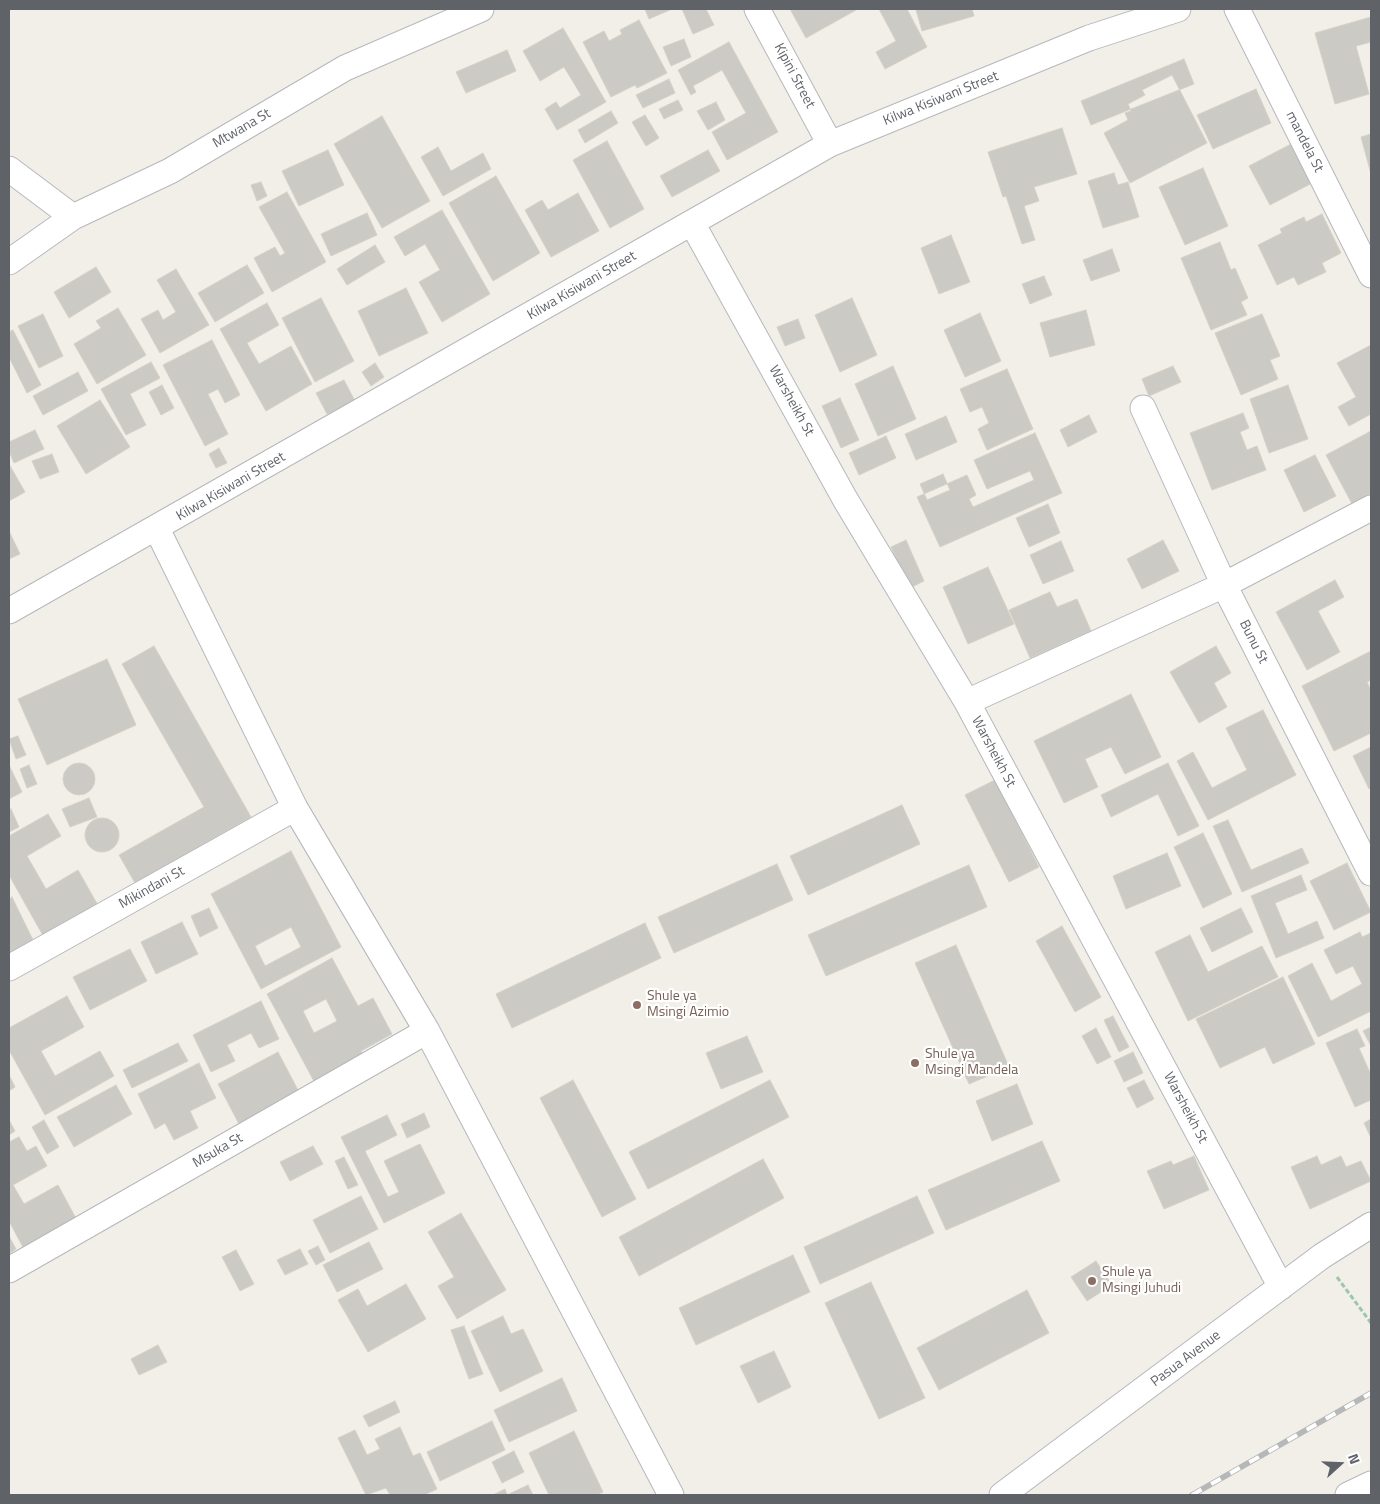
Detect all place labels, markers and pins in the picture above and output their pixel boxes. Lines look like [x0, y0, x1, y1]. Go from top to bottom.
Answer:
place label: Shule ya Msingi Azimio [647, 989, 729, 1022]
marker: Shule ya Msingi Azimio [631, 999, 643, 1011]
place label: Shule ya Msingi Mandela [925, 1047, 1018, 1080]
marker: Shule ya Msingi Mandela [909, 1057, 921, 1069]
place label: Shule ya Msingi Juhudi [1102, 1265, 1181, 1298]
marker: Shule ya Msingi Juhudi [1086, 1275, 1098, 1287]

